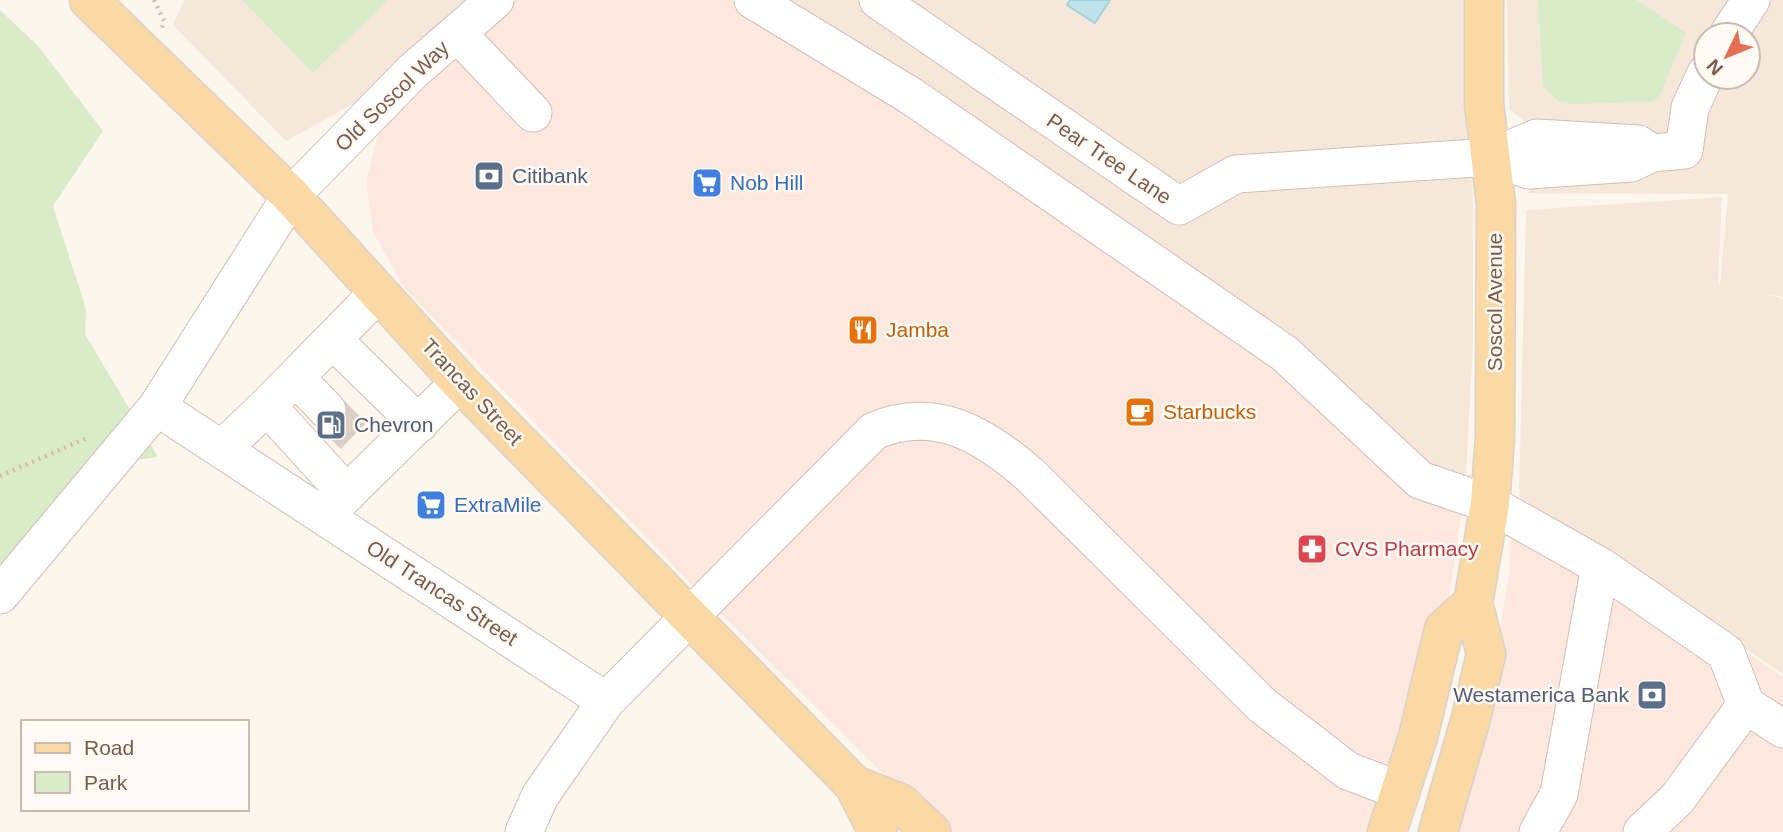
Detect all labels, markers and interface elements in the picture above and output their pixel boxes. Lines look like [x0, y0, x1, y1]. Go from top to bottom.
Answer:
north arrow [1692, 21, 1762, 91]
street label: Old Soscol Way [330, 35, 453, 156]
text: N [1703, 55, 1727, 79]
street label: Pear Tree Lane [1043, 109, 1176, 209]
bank icon: Citibank [472, 159, 506, 193]
place label: Citibank [512, 164, 588, 187]
supermarket icon: Nob Hill [690, 166, 724, 200]
place label: Nob Hill [730, 171, 804, 194]
street label: Soscol Avenue [1483, 233, 1506, 371]
restaurant icon: Jamba [846, 313, 880, 347]
place label: Jamba [886, 318, 949, 341]
street label: Trancas Street [417, 334, 528, 450]
cafe icon: Starbucks [1123, 395, 1157, 429]
place label: Starbucks [1163, 400, 1256, 423]
fuel station icon: Chevron [314, 408, 348, 442]
place label: Chevron [354, 413, 433, 436]
supermarket icon: ExtraMile [414, 488, 448, 522]
place label: ExtraMile [454, 493, 542, 516]
pharmacy icon: CVS Pharmacy [1295, 532, 1329, 566]
street label: Old Trancas Street [363, 535, 522, 650]
place label: CVS Pharmacy [1335, 537, 1479, 560]
bank icon: Westamerica Bank [1635, 678, 1669, 712]
place label: Westamerica Bank [1453, 683, 1629, 706]
legend [21, 720, 248, 811]
text: Road [84, 736, 134, 759]
text: Park [84, 771, 128, 794]

